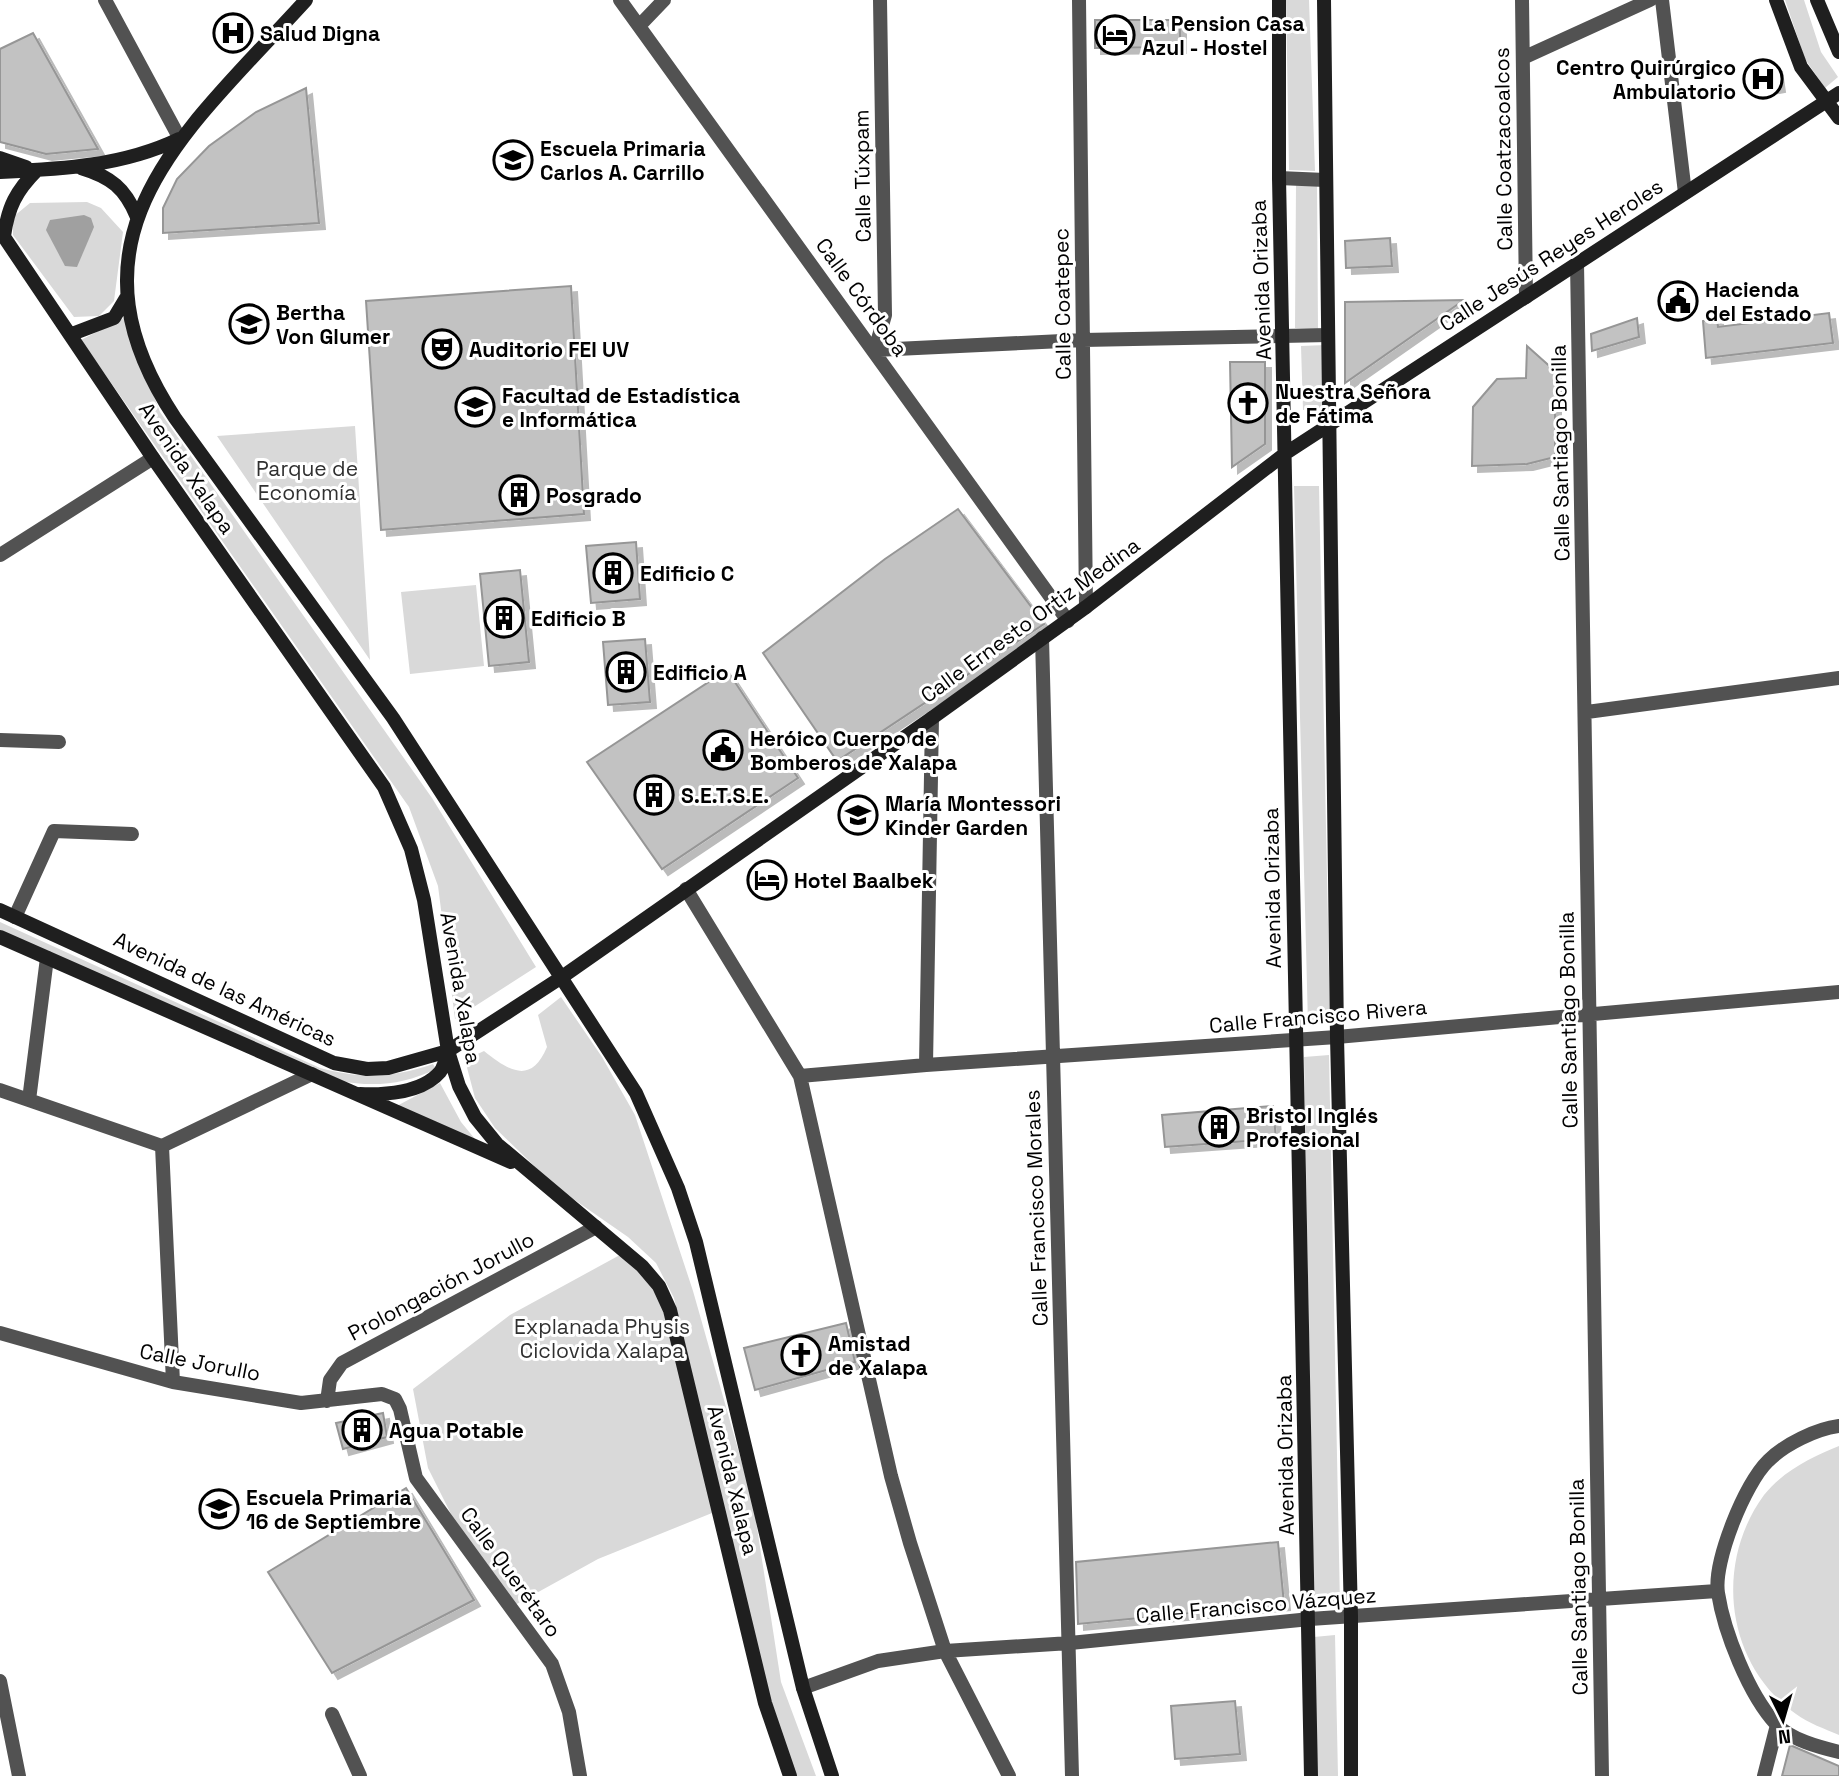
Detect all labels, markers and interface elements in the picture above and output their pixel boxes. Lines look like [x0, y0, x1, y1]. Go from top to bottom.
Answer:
place label: La Pension Casa Azul - Hostel [1142, 10, 1305, 61]
hospital icon: Salud Digna [212, 12, 254, 54]
hotel icon: La Pension Casa Azul - Hostel [1094, 14, 1136, 56]
place label: Salud Digna [260, 20, 380, 47]
street label: Calle Coatzacoalcos [1488, 47, 1518, 251]
place label: Centro Quirúrgico Ambulatorio [1556, 54, 1736, 105]
hospital icon: Centro Quirúrgico Ambulatorio [1742, 58, 1784, 100]
street label: Calle Túxpam [847, 109, 877, 243]
place label: Escuela Primaria Carlos A. Carrillo [540, 135, 706, 186]
school or university icon: Escuela Primaria Carlos A. Carrillo [492, 139, 534, 181]
street label: Calle Jesús Reyes Heroles [1434, 173, 1668, 337]
street label: Avenida Orizaba [1245, 199, 1277, 361]
street label: Calle Coatepec [1047, 228, 1077, 380]
street label: Calle Córdoba [810, 233, 914, 361]
place label: Hacienda del Estado [1705, 276, 1812, 327]
public building icon: Hacienda del Estado [1657, 280, 1699, 322]
place label: Bertha Von Glumer [276, 299, 390, 350]
school or university icon: Bertha Von Glumer [228, 303, 270, 345]
theatre icon: Auditorio FEI UV [421, 328, 463, 370]
place label: Auditorio FEI UV [469, 336, 629, 363]
street label: Calle Santiago Bonilla [1545, 344, 1575, 562]
place label: Nuestra Señora de Fátima [1275, 378, 1431, 429]
place label: Facultad de Estadística e Informática [502, 382, 740, 433]
church icon: Nuestra Señora de Fátima [1227, 382, 1269, 424]
school or university icon: Facultad de Estadística e Informática [454, 386, 496, 428]
street label: Avenida Xalapa [133, 397, 241, 539]
park label: Parque de Economía [256, 455, 358, 506]
building icon: Posgrado [498, 474, 540, 516]
place label: Posgrado [546, 482, 642, 509]
street label: Calle Ernesto Ortiz Medina [915, 531, 1145, 709]
building icon: Edificio C [592, 552, 634, 594]
place label: Edificio C [640, 560, 734, 587]
building icon: Edificio B [483, 597, 525, 639]
place label: Edificio B [531, 605, 626, 632]
building icon: Edificio A [605, 651, 647, 693]
place label: Edificio A [653, 659, 747, 686]
place label: Heróico Cuerpo de Bomberos de Xalapa [750, 725, 957, 776]
public building icon: Heróico Cuerpo de Bomberos de Xalapa [702, 729, 744, 771]
building icon: S.E.T.S.E. [633, 774, 675, 816]
place label: S.E.T.S.E. [681, 782, 769, 809]
place label: María Montessori Kinder Garden [885, 790, 1061, 841]
school or university icon: María Montessori Kinder Garden [837, 794, 879, 836]
street label: Avenida Orizaba [1257, 807, 1287, 969]
hotel icon: Hotel Baalbek [746, 859, 788, 901]
place label: Hotel Baalbek [794, 867, 934, 894]
street label: Avenida Xalapa [434, 910, 488, 1066]
street label: Calle Santiago Bonilla [1553, 911, 1583, 1129]
street label: Avenida de las Américas [110, 926, 340, 1052]
street label: Calle Francisco Rivera [1208, 993, 1428, 1039]
street label: Calle Francisco Morales [1018, 1089, 1054, 1327]
place label: Bristol Inglés Profesional [1246, 1102, 1378, 1153]
building icon: Bristol Inglés Profesional [1198, 1106, 1240, 1148]
street label: Prolongación Jorullo [343, 1225, 539, 1347]
park label: Explanada Physis Ciclovida Xalapa [514, 1313, 690, 1364]
place label: Amistad de Xalapa [828, 1330, 928, 1381]
church icon: Amistad de Xalapa [780, 1334, 822, 1376]
street label: Calle Jorullo [137, 1337, 263, 1387]
street label: Avenida Orizaba [1270, 1374, 1300, 1536]
street label: Avenida Xalapa [701, 1402, 765, 1558]
building icon: Agua Potable [341, 1409, 383, 1451]
place label: Agua Potable [389, 1417, 524, 1444]
street label: Calle Santiago Bonilla [1563, 1478, 1593, 1696]
place label: Escuela Primaria 16 de Septiembre [246, 1484, 421, 1535]
school or university icon: Escuela Primaria 16 de Septiembre [198, 1488, 240, 1530]
street label: Calle Querétaro [455, 1501, 567, 1643]
street label: Calle Francisco Vázquez [1135, 1581, 1377, 1629]
north arrow [1748, 1685, 1818, 1755]
text: N [1777, 1723, 1792, 1749]

